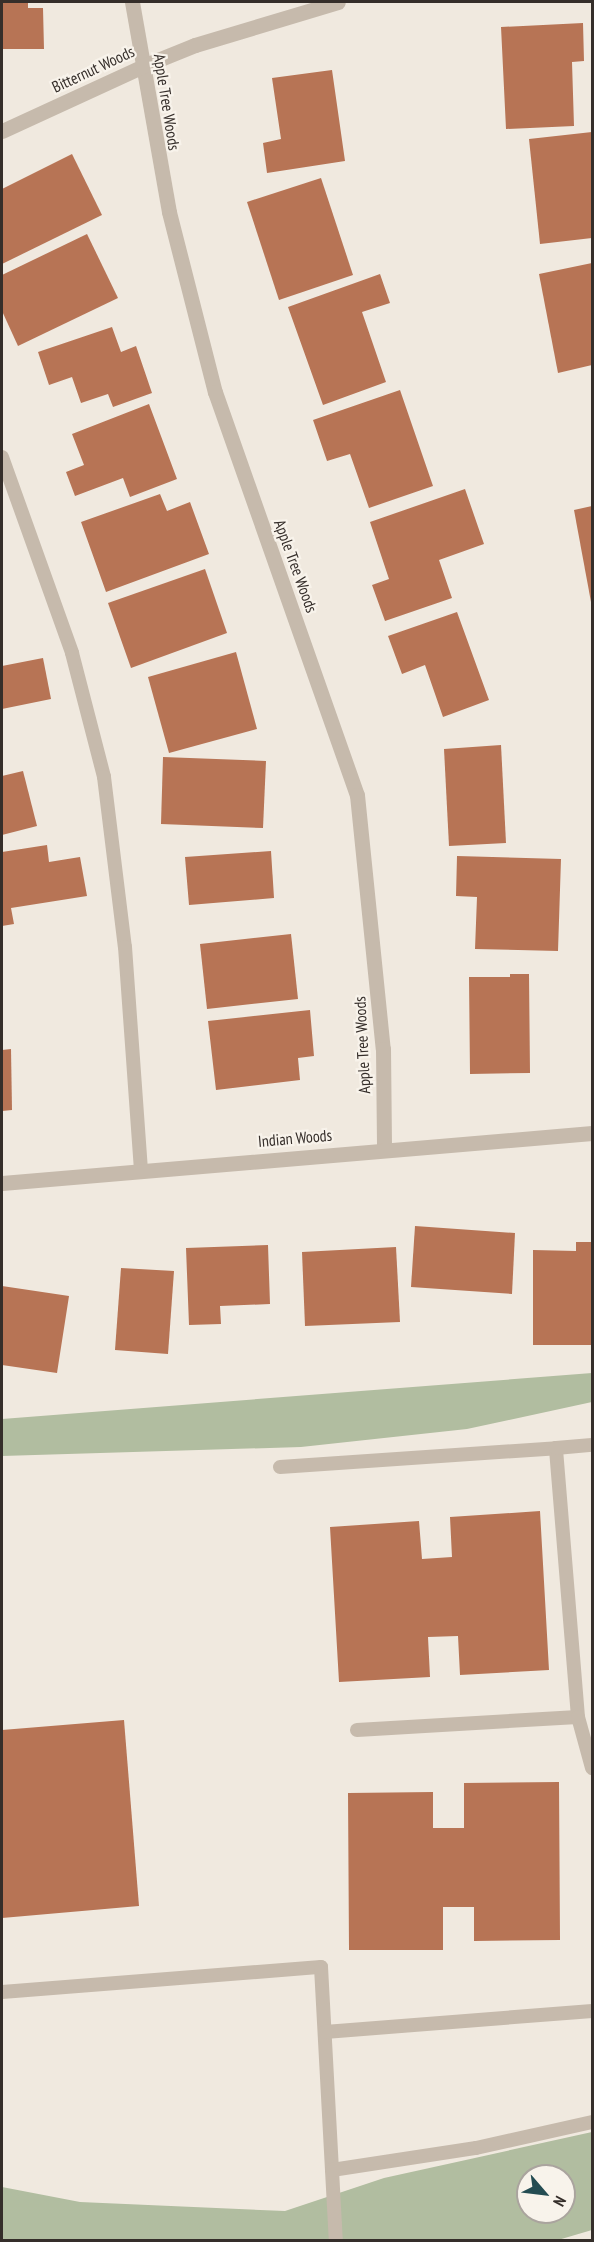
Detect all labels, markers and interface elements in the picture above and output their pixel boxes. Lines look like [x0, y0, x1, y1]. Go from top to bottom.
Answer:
street label: Bitternut Woods [49, 42, 137, 96]
street label: Apple Tree Woods [150, 52, 184, 152]
street label: Apple Tree Woods [270, 517, 322, 615]
street label: Apple Tree Woods [350, 995, 374, 1095]
street label: Indian Woods [257, 1125, 333, 1151]
north arrow [516, 2164, 576, 2224]
text: N [549, 2193, 571, 2210]

